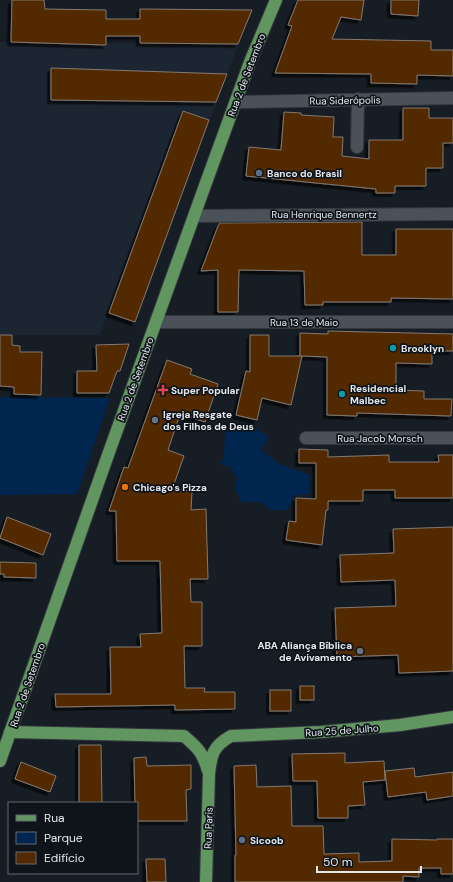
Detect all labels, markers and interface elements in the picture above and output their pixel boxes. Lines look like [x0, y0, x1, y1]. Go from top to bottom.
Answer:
street label: Rua 2 de Setembro [225, 32, 268, 119]
street label: Rua Siderópolis [309, 93, 381, 108]
place label: Banco do Brasil [267, 167, 342, 180]
marker: Banco do Brasil [254, 168, 264, 178]
street label: Rua Henrique Bennertz [271, 208, 377, 221]
street label: Rua 13 de Maio [270, 316, 338, 329]
street label: Rua 2 de Setembro [114, 335, 157, 423]
place label: Brooklyn [401, 342, 444, 355]
marker: Brooklyn [388, 343, 398, 353]
place label: Residencial Malbec [350, 382, 406, 407]
place label: Super Popular [171, 384, 240, 397]
marker: Super Popular [158, 385, 168, 395]
marker: Residencial Malbec [337, 389, 347, 399]
place label: Igreja Resgate dos Filhos de Deus [163, 408, 254, 433]
marker: Igreja Resgate dos Filhos de Deus [150, 415, 160, 425]
street label: Rua Jacob Morsch [337, 432, 423, 445]
place label: Chicago's Pizza [133, 481, 207, 494]
marker: Chicago's Pizza [120, 482, 130, 492]
place label: ABA Aliança Bíblica de Avivamento [257, 639, 352, 664]
street label: Rua 2 de Setembro [7, 641, 48, 729]
marker: ABA Aliança Bíblica de Avivamento [355, 646, 365, 656]
street label: Rua 25 de Julho [305, 721, 379, 740]
legend [8, 802, 138, 874]
street label: Rua Paris [201, 807, 216, 849]
text: Rua [44, 810, 65, 826]
text: Parque [44, 830, 83, 846]
place label: Sicoob [250, 834, 284, 847]
marker: Sicoob [237, 835, 247, 845]
scale bar [317, 848, 421, 874]
text: Edifício [44, 850, 85, 866]
text: 50 m [323, 854, 352, 870]

